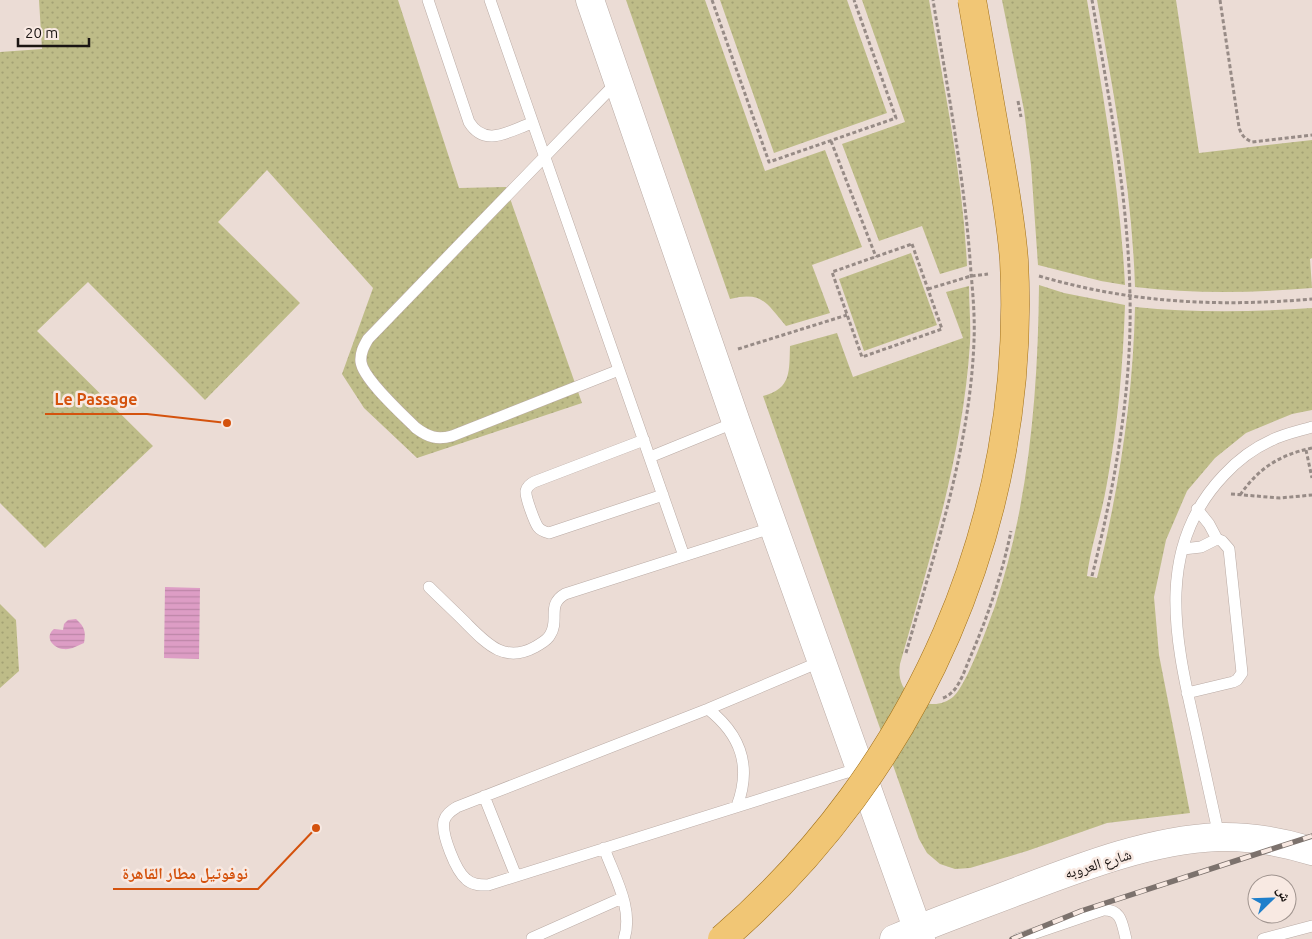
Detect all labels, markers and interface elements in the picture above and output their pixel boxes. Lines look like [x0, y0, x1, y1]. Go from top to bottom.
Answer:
scale bar [18, 15, 89, 47]
text: 20 m [25, 24, 58, 41]
callout: Le Passage [45, 383, 147, 414]
text: Le Passage [55, 390, 137, 408]
street label: شارع العروبه [1062, 845, 1134, 884]
callout: نوفوتيل مطار القاهرة [113, 858, 258, 889]
text: نوفوتيل مطار القاهرة [122, 864, 248, 883]
north arrow [1247, 874, 1297, 924]
text: ش [1273, 884, 1294, 904]

